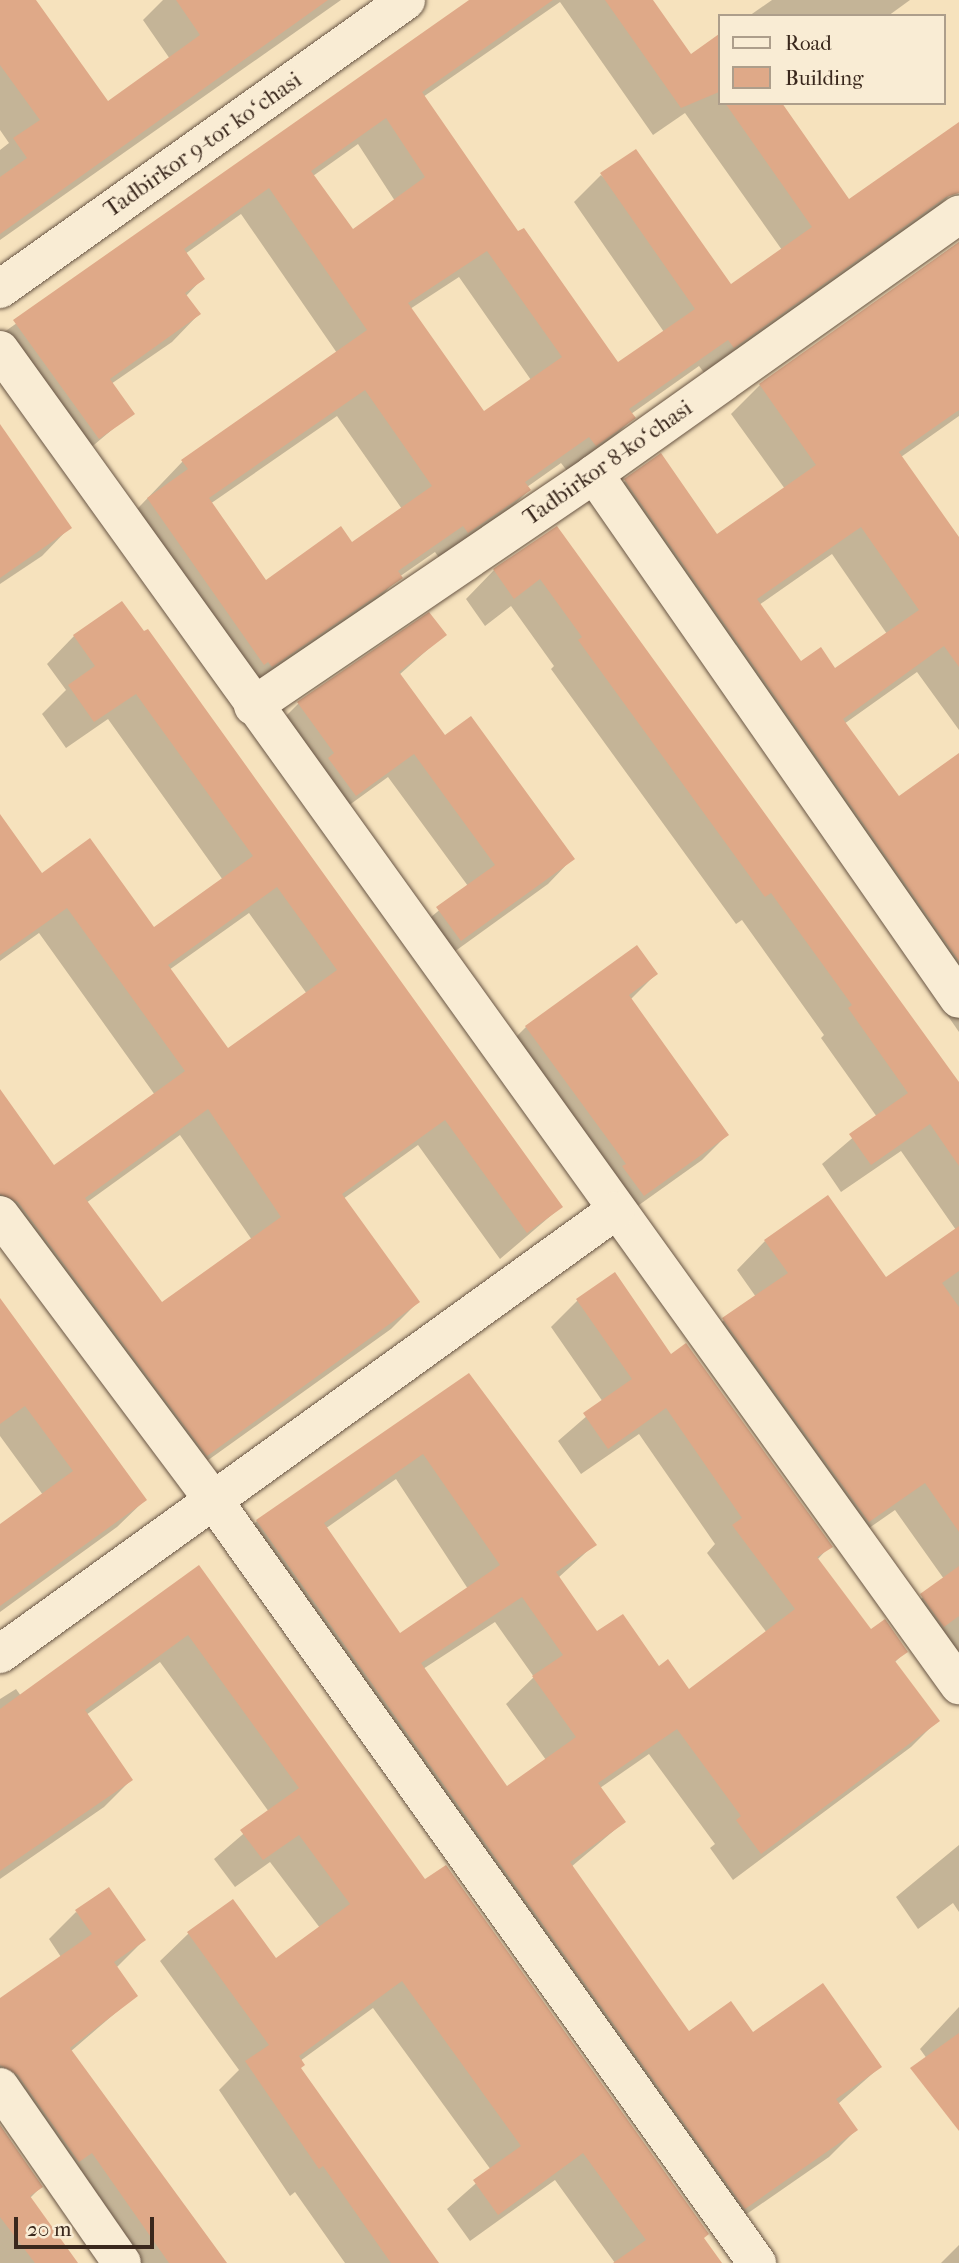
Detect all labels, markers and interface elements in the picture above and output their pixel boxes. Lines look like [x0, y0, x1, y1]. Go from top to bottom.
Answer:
legend [718, 14, 945, 105]
text: Road [785, 31, 832, 55]
street label: Tadbirkor 9-tor koʻchasi [99, 66, 307, 224]
text: Building [785, 66, 863, 90]
street label: Tadbirkor 8-koʻchasi [518, 394, 698, 532]
scale bar [18, 2204, 158, 2248]
text: 20 m [27, 2217, 71, 2241]

